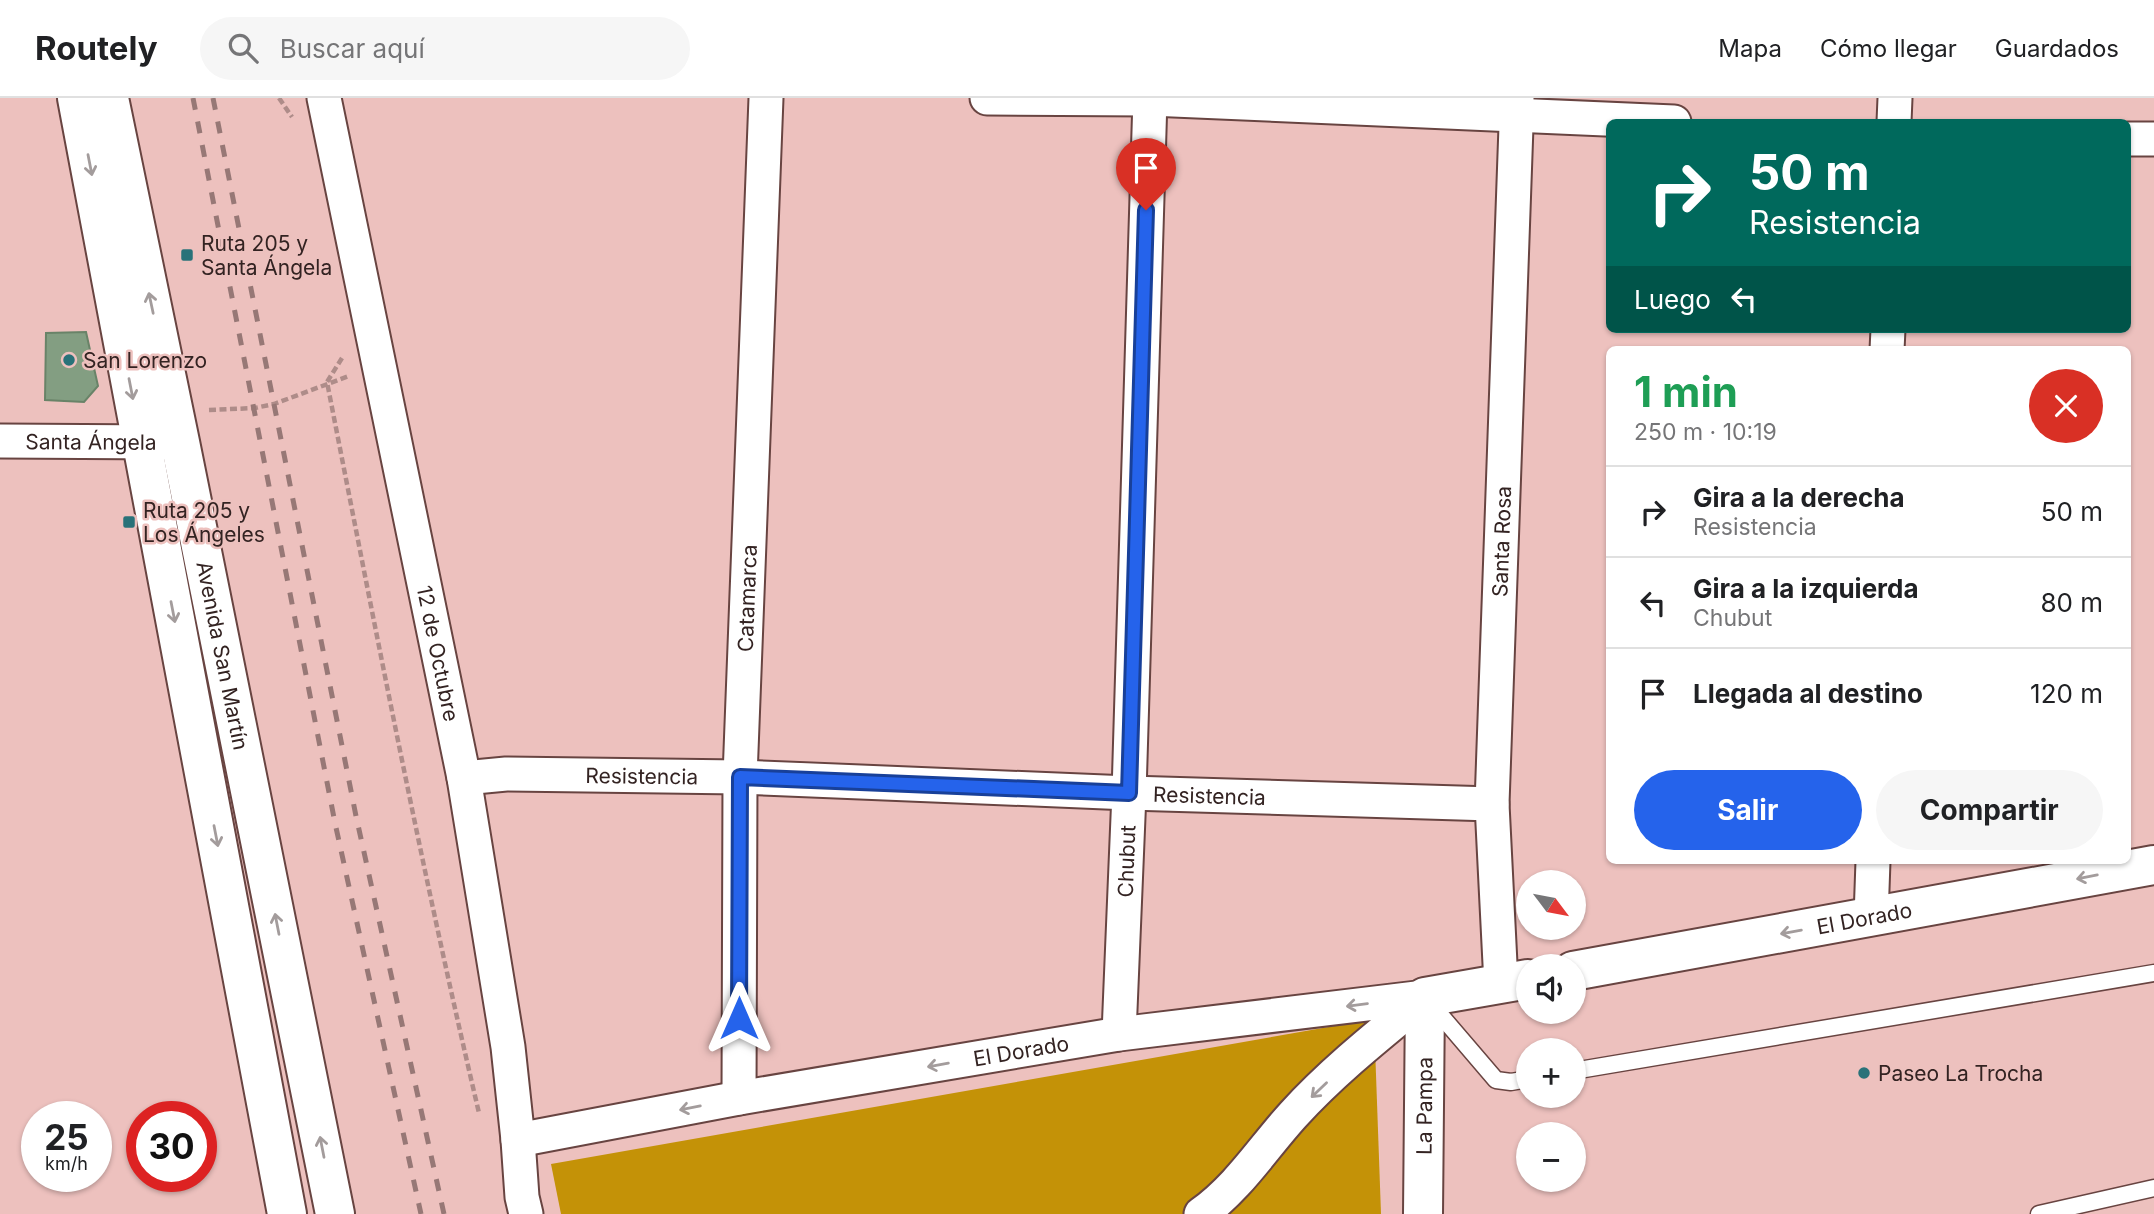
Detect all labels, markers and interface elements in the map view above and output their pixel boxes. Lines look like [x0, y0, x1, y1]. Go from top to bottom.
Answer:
search box [200, 17, 690, 80]
text: Routely [35, 28, 158, 68]
icon: search [224, 29, 262, 67]
text: Buscar aquí [280, 33, 425, 64]
text: Mapa [1718, 34, 1782, 63]
text: Cómo llegar [1820, 34, 1957, 63]
text: Guardados [1995, 34, 2119, 63]
pin [1116, 138, 1176, 210]
text: 50 m [1749, 143, 1870, 202]
icon: right [1634, 147, 1725, 238]
icon: arrive [1127, 149, 1165, 187]
one-way arrow [83, 153, 97, 176]
text: Resistencia [1749, 203, 1921, 242]
place label: Ruta 205 y Santa Ángela [201, 231, 332, 280]
marker: Ruta 205 y Santa Ángela [179, 247, 195, 263]
icon: left [1725, 280, 1763, 318]
text: Luego [1634, 284, 1711, 315]
one-way arrow [144, 292, 158, 315]
place label: San Lorenzo [83, 348, 207, 373]
marker: San Lorenzo [61, 352, 77, 368]
text: 1 min [1634, 366, 1738, 417]
button: close [2029, 369, 2103, 443]
one-way arrow [125, 377, 139, 400]
text: 250 m · 10:19 [1634, 418, 1777, 446]
street label: Santa Ángela [25, 428, 157, 454]
text: Gira a la derecha [1693, 482, 1905, 513]
street label: Santa Rosa [1487, 485, 1516, 597]
icon: right [1634, 493, 1672, 531]
text: 50 m [2041, 496, 2103, 527]
place label: Ruta 205 y Los Ángeles [143, 498, 265, 547]
text: Resistencia [1693, 513, 1817, 541]
marker: Ruta 205 y Los Ángeles [121, 514, 137, 530]
street label: Catamarca [732, 544, 761, 652]
street label: Avenida San Martín [192, 559, 254, 752]
text: Gira a la izquierda [1693, 573, 1919, 604]
street label: 12 de Octubre [412, 583, 465, 724]
icon: left [1634, 584, 1672, 622]
text: 80 m [2040, 587, 2103, 618]
one-way arrow [167, 600, 181, 623]
text: Chubut [1693, 604, 1772, 632]
icon: arrive [1634, 675, 1672, 713]
text: Llegada al destino [1693, 678, 1923, 709]
text: 120 m [2030, 678, 2103, 709]
street label: Resistencia [585, 763, 698, 789]
button: Salir [1634, 770, 1862, 850]
button: Compartir [1876, 770, 2103, 850]
street label: Resistencia [1153, 781, 1266, 810]
one-way arrow [209, 824, 223, 847]
street label: Chubut [1112, 824, 1140, 898]
north arrow [1516, 870, 1586, 940]
map controls [1516, 870, 1586, 1192]
one-way arrow [2076, 871, 2099, 885]
street label: El Dorado [1814, 897, 1914, 939]
one-way arrow [269, 913, 283, 936]
one-way arrow [1780, 926, 1803, 939]
button: sound [1516, 954, 1586, 1024]
position arrow [702, 981, 776, 1055]
one-way arrow [1347, 998, 1369, 1011]
street label: El Dorado [971, 1030, 1071, 1071]
button: + [1516, 1038, 1586, 1108]
street label: La Pampa [1411, 1057, 1437, 1155]
one-way arrow [927, 1059, 950, 1072]
place label: Paseo La Trocha [1878, 1061, 2043, 1086]
marker: Paseo La Trocha [1856, 1065, 1872, 1081]
one-way arrow [1311, 1082, 1328, 1099]
speed limit sign: 30 [126, 1101, 217, 1192]
one-way arrow [679, 1101, 702, 1115]
text: 25 [44, 1116, 89, 1158]
button: − [1516, 1122, 1586, 1192]
one-way arrow [314, 1136, 328, 1159]
text: km/h [45, 1153, 88, 1174]

